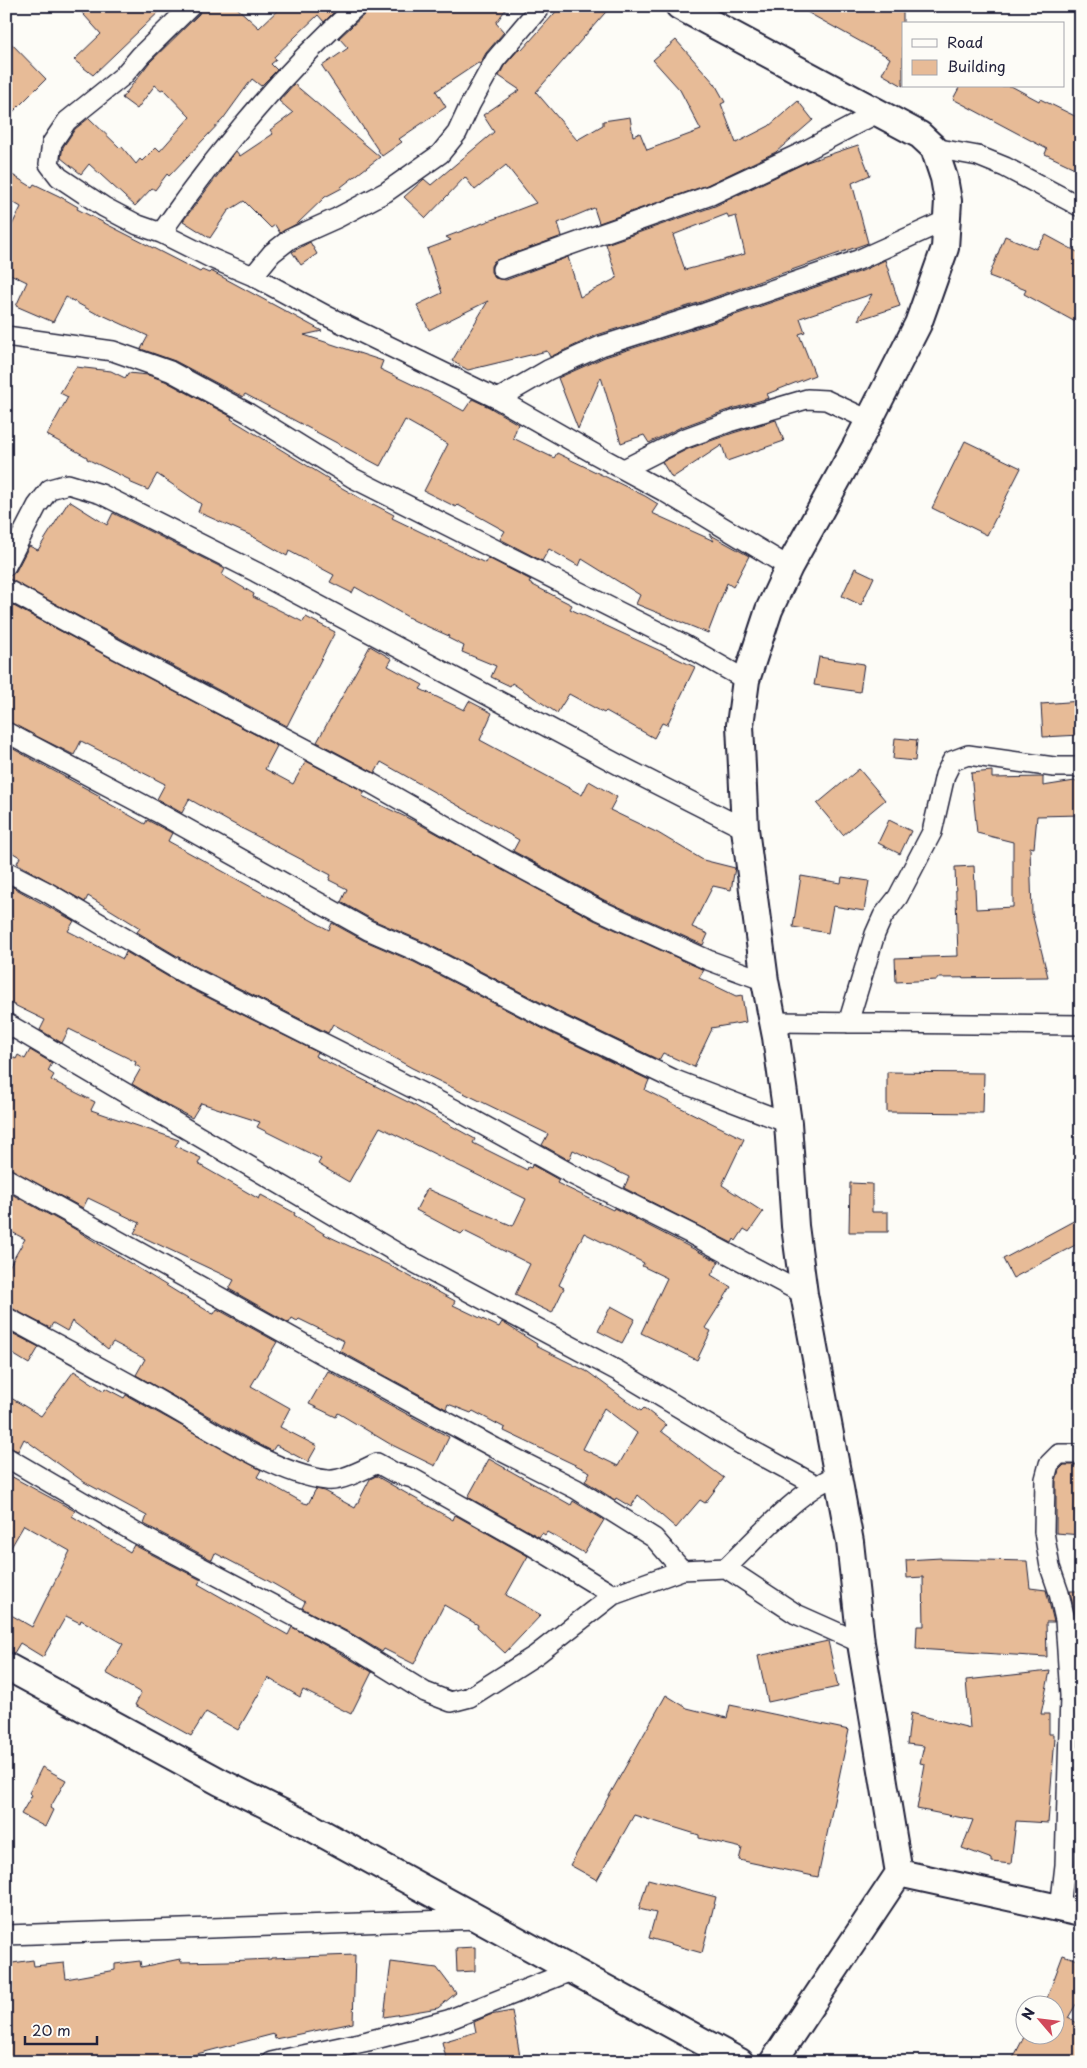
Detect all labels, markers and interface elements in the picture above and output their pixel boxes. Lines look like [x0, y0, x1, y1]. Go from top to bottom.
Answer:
legend [902, 22, 1064, 88]
text: Road [947, 30, 983, 53]
text: Building [947, 54, 1006, 77]
north arrow [1014, 1996, 1064, 2046]
text: N [1016, 2004, 1040, 2023]
scale bar [25, 2013, 98, 2045]
text: 20 m [32, 2018, 71, 2041]

